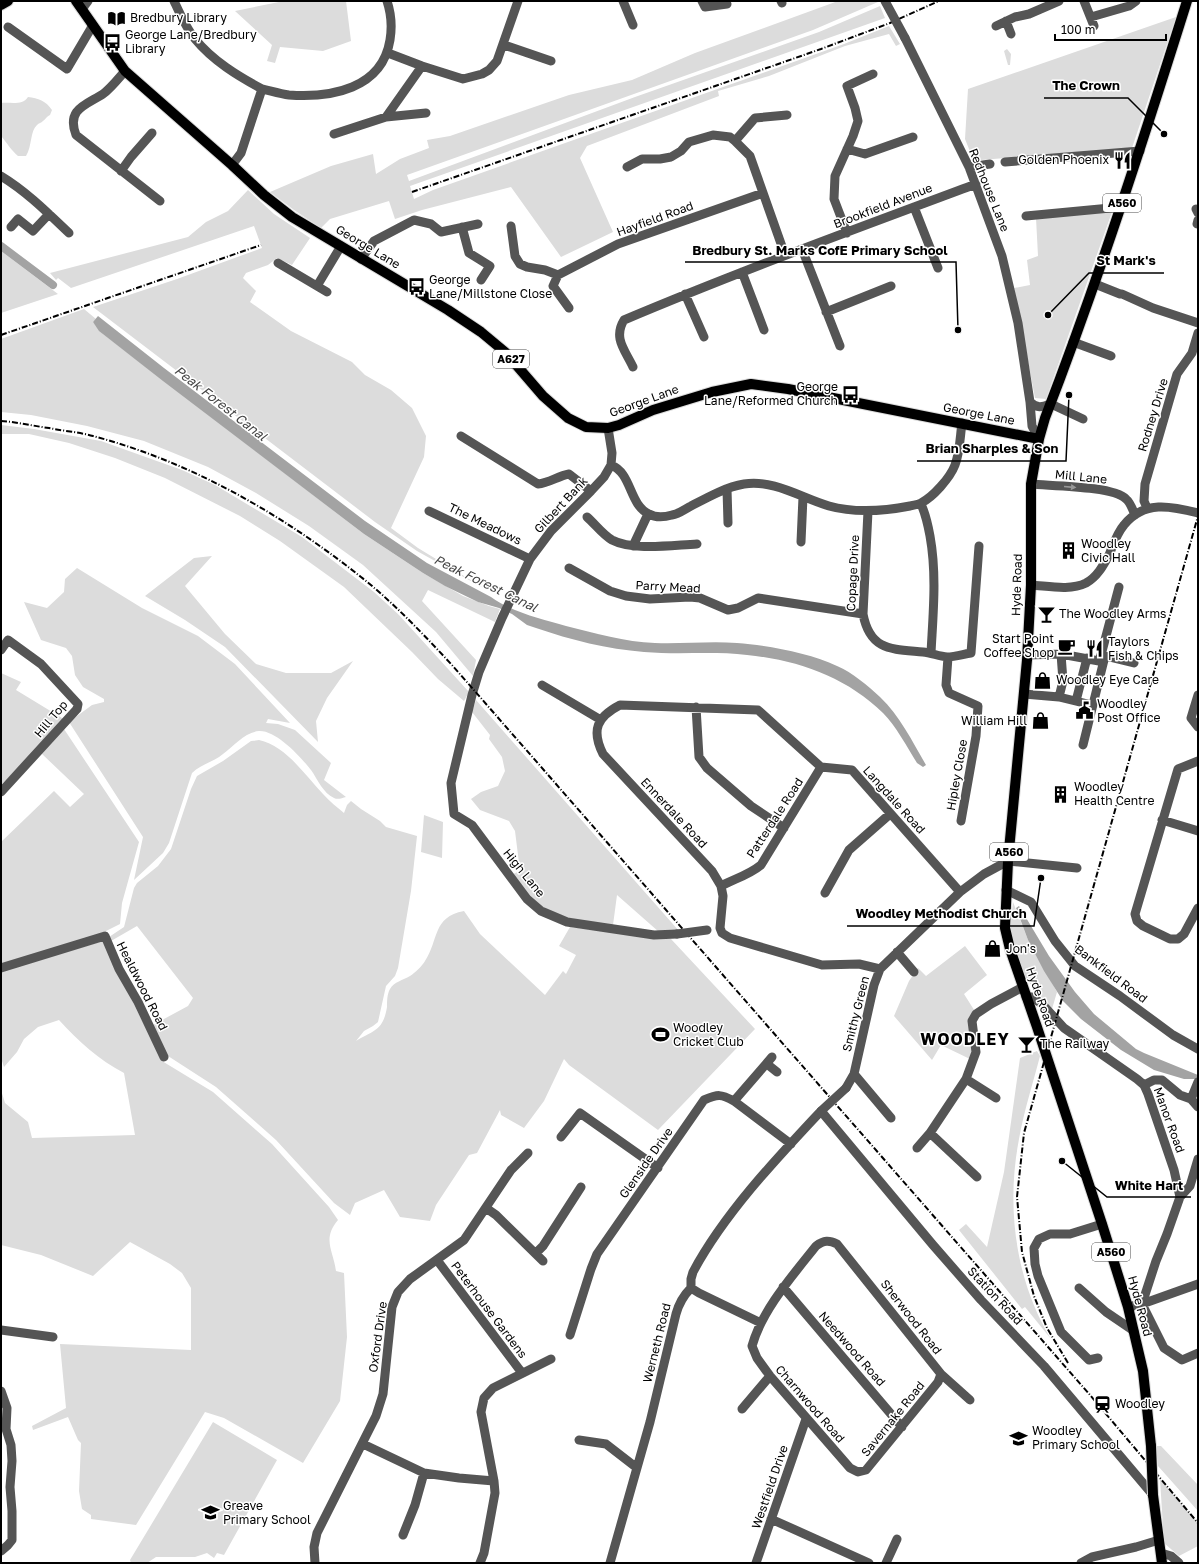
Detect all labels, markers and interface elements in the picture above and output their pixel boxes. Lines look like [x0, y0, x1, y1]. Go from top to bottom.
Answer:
library icon: Bredbury Library [107, 8, 127, 28]
place label: Bredbury Library [130, 10, 227, 25]
scale bar [1055, 16, 1166, 42]
text: 100 m [1061, 22, 1095, 37]
place label: George Lane/Bredbury Library [125, 27, 257, 56]
bus stop icon: George Lane/Bredbury Library [102, 32, 122, 52]
callout: The Crown [1044, 73, 1128, 98]
text: The Crown [1052, 77, 1120, 93]
street label: Redhouse Lane [966, 146, 1013, 234]
restaurant icon: Golden Phoenix [1112, 150, 1132, 170]
place label: Golden Phoenix [1018, 152, 1109, 167]
street label: Brookfield Avenue [831, 180, 934, 231]
road number: A560 [1103, 194, 1141, 212]
street label: Hayfield Road [614, 198, 695, 239]
street label: George Lane [333, 221, 403, 272]
callout: Bredbury St. Marks CofE Primary School [685, 237, 956, 262]
text: Bredbury St. Marks CofE Primary School [692, 242, 948, 258]
callout: St Mark's [1089, 248, 1164, 273]
text: St Mark's [1096, 252, 1156, 268]
place label: George Lane/Millstone Close [429, 272, 552, 301]
bus stop icon: George Lane/Millstone Close [406, 277, 426, 297]
road number: A627 [493, 350, 529, 368]
water label: Peak Forest Canal [172, 362, 271, 445]
street label: Rodney Drive [1134, 376, 1171, 453]
place label: George Lane/Reformed Church [704, 379, 838, 408]
street label: George Lane [607, 381, 681, 420]
bus stop icon: George Lane/Reformed Church [841, 384, 861, 404]
street label: George Lane [942, 399, 1016, 428]
callout: Brian Sharples & Son [917, 436, 1066, 461]
text: Brian Sharples & Son [926, 440, 1059, 456]
street label: Mill Lane [1054, 466, 1108, 487]
street label: Gilbert Bank [531, 473, 591, 536]
one-way arrow [1064, 484, 1076, 491]
street label: The Meadows [446, 499, 524, 548]
street label: Copage Drive [843, 534, 862, 612]
place label: Woodley Civic Hall [1081, 536, 1136, 565]
building icon: Woodley Civic Hall [1058, 541, 1078, 561]
water label: Peak Forest Canal [432, 551, 541, 615]
street label: Hyde Road [1008, 554, 1025, 616]
street label: Parry Mead [635, 577, 701, 596]
bar icon: The Woodley Arms [1036, 604, 1056, 624]
place label: The Woodley Arms [1059, 606, 1166, 621]
place label: Start Point Coffee Shop [983, 631, 1054, 660]
place label: Taylors Fish & Chips [1108, 634, 1179, 663]
cafe icon: Start Point Coffee Shop [1057, 636, 1077, 656]
restaurant icon: Taylors Fish & Chips [1085, 639, 1105, 659]
shop icon: Woodley Eye Care [1033, 670, 1053, 690]
place label: Woodley Eye Care [1056, 672, 1159, 687]
place label: Woodley Post Office [1097, 696, 1161, 725]
street label: Hill Top [31, 697, 70, 740]
public building icon: Woodley Post Office [1074, 701, 1094, 721]
shop icon: William Hill [1030, 711, 1050, 731]
place label: William Hill [961, 713, 1027, 728]
street label: Hipley Close [943, 738, 970, 812]
street label: Langdale Road [860, 763, 929, 837]
street label: Ennerdale Road [638, 774, 711, 851]
street label: Patterdale Road [743, 775, 806, 861]
place label: Woodley Health Centre [1074, 779, 1154, 808]
building icon: Woodley Health Centre [1051, 784, 1071, 804]
road number: A560 [990, 843, 1028, 861]
street label: High Lane [500, 845, 549, 900]
callout: Woodley Methodist Church [847, 901, 1034, 926]
text: Woodley Methodist Church [856, 905, 1027, 921]
street label: Healdwood Road [114, 939, 171, 1033]
shop icon: Jon's [983, 939, 1003, 959]
place label: Jon's [1006, 941, 1036, 956]
street label: Bankfield Road [1072, 941, 1151, 1006]
street label: Hyde Road [1023, 965, 1058, 1029]
street label: Smithy Green [839, 974, 872, 1053]
place label: Woodley Cricket Club [673, 1020, 744, 1049]
sports icon: Woodley Cricket Club [650, 1025, 670, 1045]
district label: WOODLEY [920, 1029, 1010, 1049]
bar icon: The Railway [1017, 1034, 1037, 1054]
place label: The Railway [1040, 1036, 1110, 1051]
street label: Manor Road [1151, 1085, 1188, 1155]
street label: Glenside Drive [616, 1124, 676, 1201]
callout: White Hart [1107, 1172, 1191, 1197]
text: White Hart [1115, 1177, 1183, 1193]
road number: A560 [1092, 1243, 1130, 1261]
street label: Peterhouse Gardens [448, 1258, 531, 1361]
street label: Station Road [965, 1264, 1026, 1328]
street label: Hyde Road [1125, 1274, 1156, 1338]
street label: Sherwood Road [878, 1276, 945, 1357]
street label: Oxford Drive [365, 1300, 390, 1373]
street label: Werneth Road [639, 1301, 674, 1384]
street label: Needwood Road [816, 1308, 889, 1389]
street label: Charnwood Road [773, 1362, 848, 1446]
street label: Savernake Road [858, 1378, 928, 1459]
station icon: Woodley [1092, 1394, 1112, 1414]
place label: Woodley [1115, 1396, 1165, 1411]
place label: Woodley Primary School [1032, 1423, 1120, 1452]
school or university icon: Woodley Primary School [1009, 1428, 1029, 1448]
street label: Westfield Drive [748, 1443, 791, 1531]
place label: Greave Primary School [223, 1498, 311, 1527]
school or university icon: Greave Primary School [200, 1503, 220, 1523]

